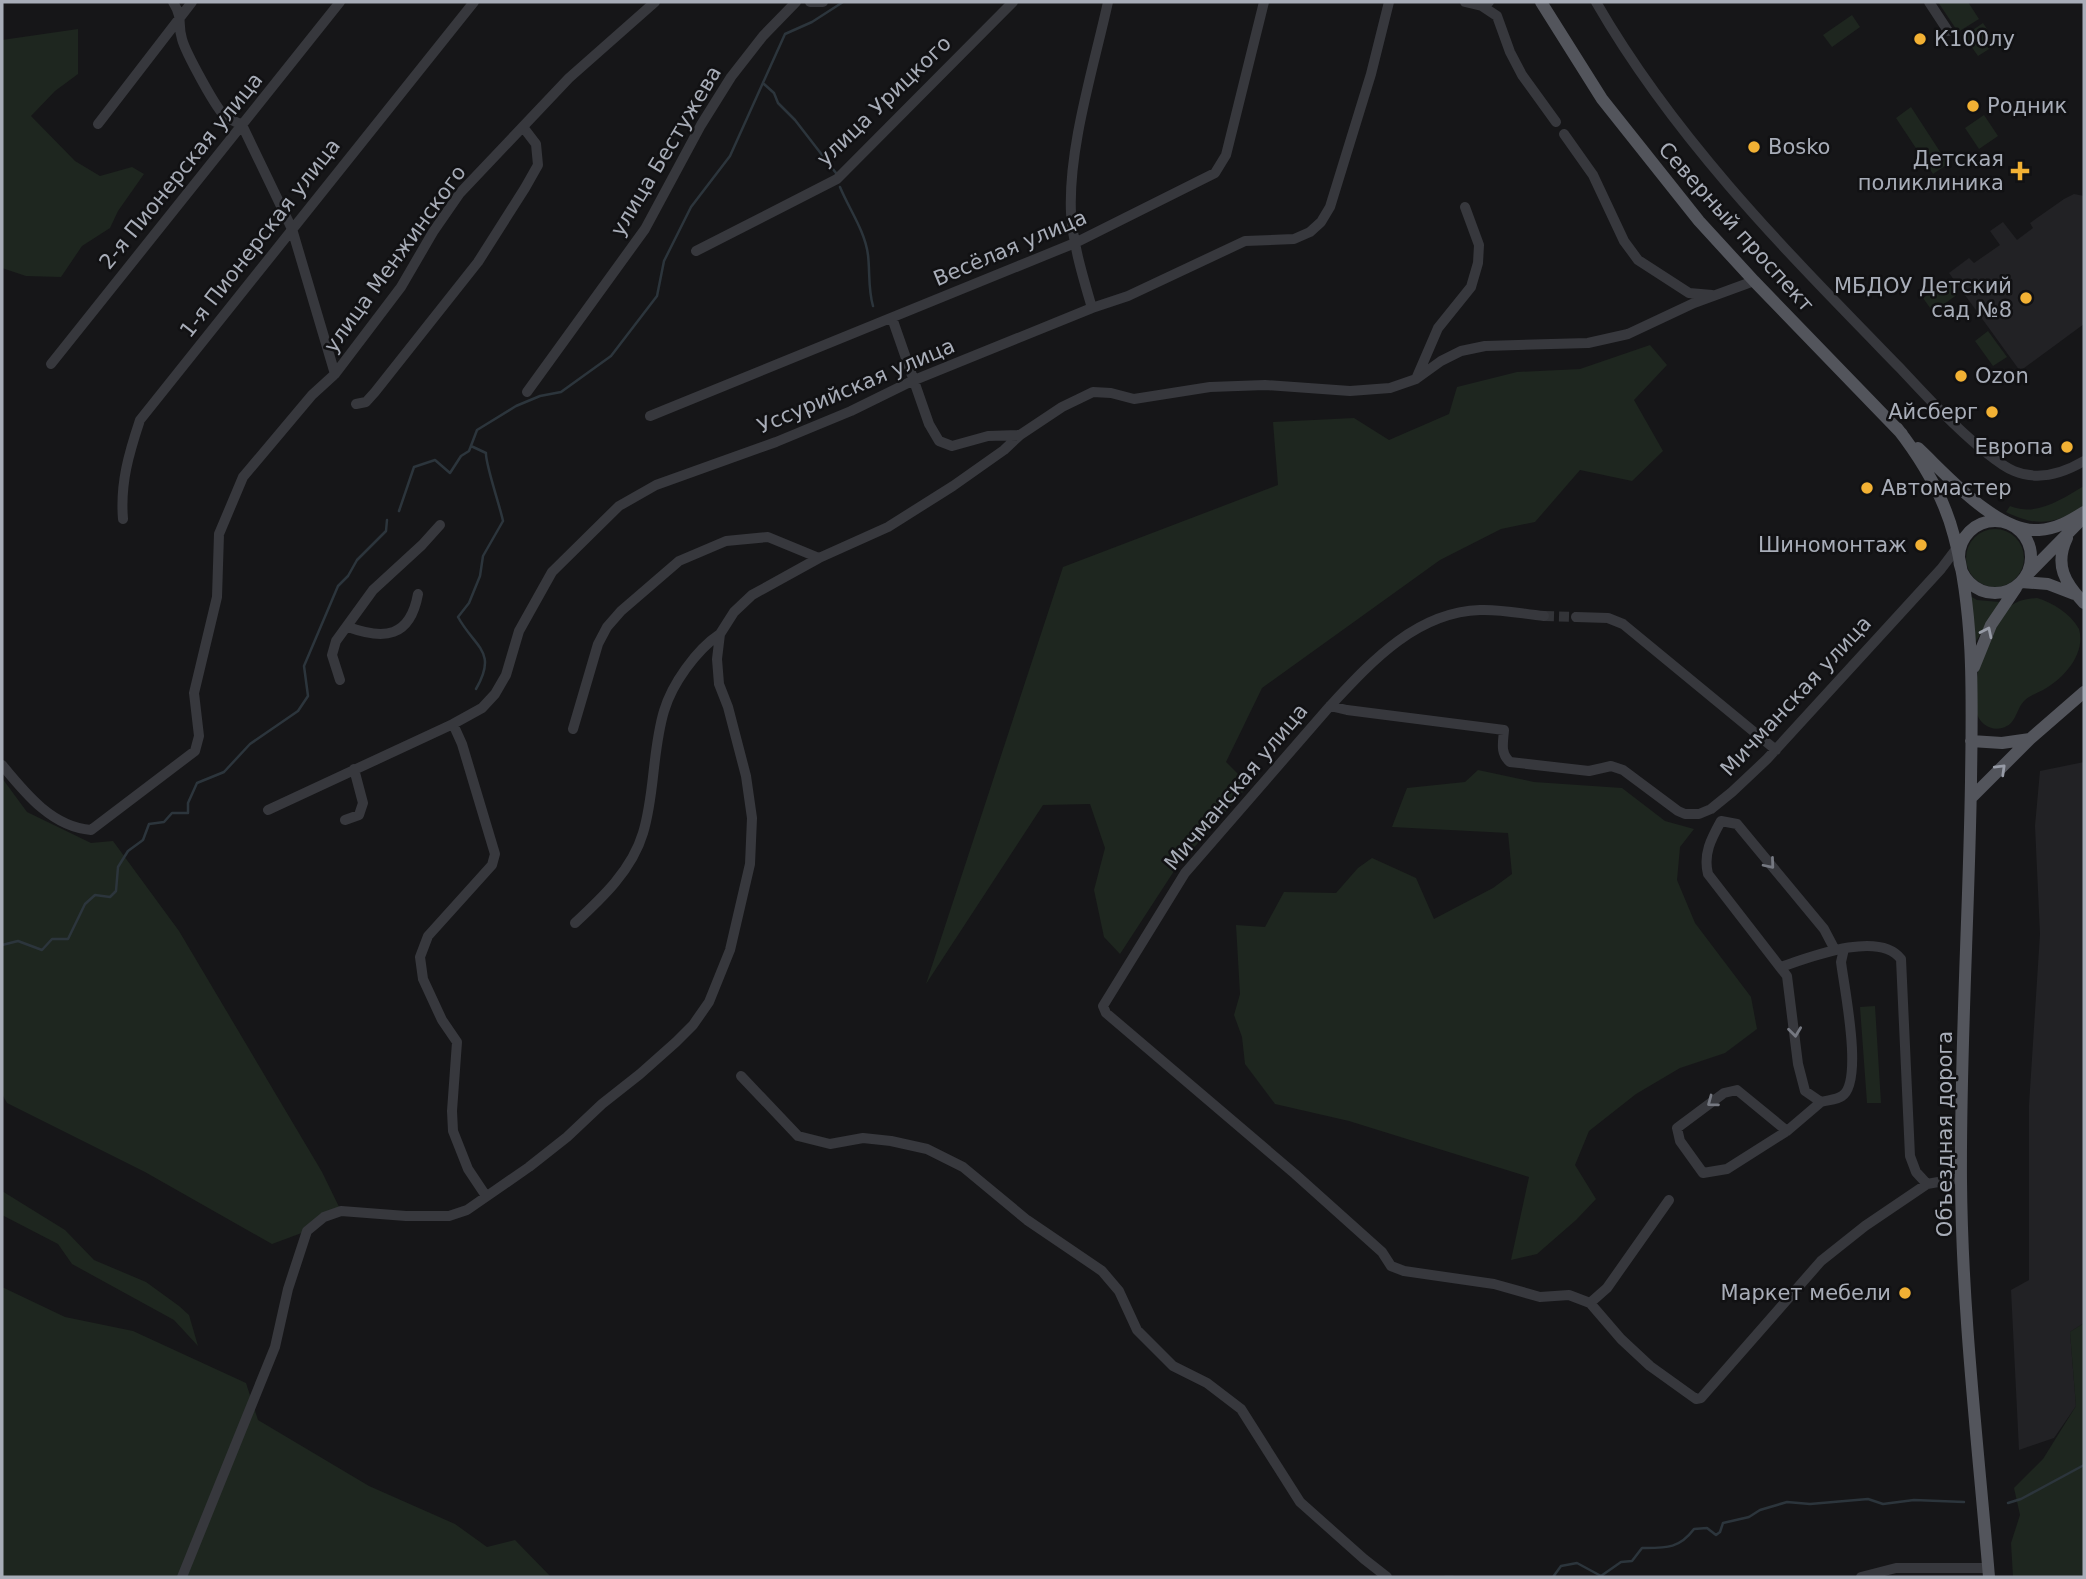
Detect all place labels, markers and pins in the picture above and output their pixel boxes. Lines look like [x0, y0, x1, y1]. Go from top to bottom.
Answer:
place label: К100лу [1934, 27, 2015, 51]
marker: К100лу [1912, 31, 1928, 47]
place label: Родник [1987, 94, 2067, 118]
marker: Родник [1965, 98, 1981, 114]
place label: Bosko [1768, 135, 1830, 159]
marker: Bosko [1746, 139, 1762, 155]
place label: Детская поликлиника [1858, 147, 2004, 195]
marker: Детская поликлиника [2010, 161, 2030, 181]
place label: МБДОУ Детский сад №8 [1834, 274, 2012, 322]
marker: МБДОУ Детский сад №8 [2018, 290, 2034, 306]
place label: Ozon [1975, 364, 2029, 388]
marker: Ozon [1953, 368, 1969, 384]
place label: Айсберг [1888, 400, 1978, 424]
marker: Айсберг [1984, 404, 2000, 420]
place label: Европа [1975, 435, 2053, 459]
marker: Европа [2059, 439, 2075, 455]
place label: Автомастер [1881, 476, 2012, 500]
marker: Автомастер [1859, 480, 1875, 496]
place label: Шиномонтаж [1758, 533, 1907, 557]
marker: Шиномонтаж [1913, 537, 1929, 553]
place label: Маркет мебели [1720, 1281, 1891, 1305]
marker: Маркет мебели [1897, 1285, 1913, 1301]

